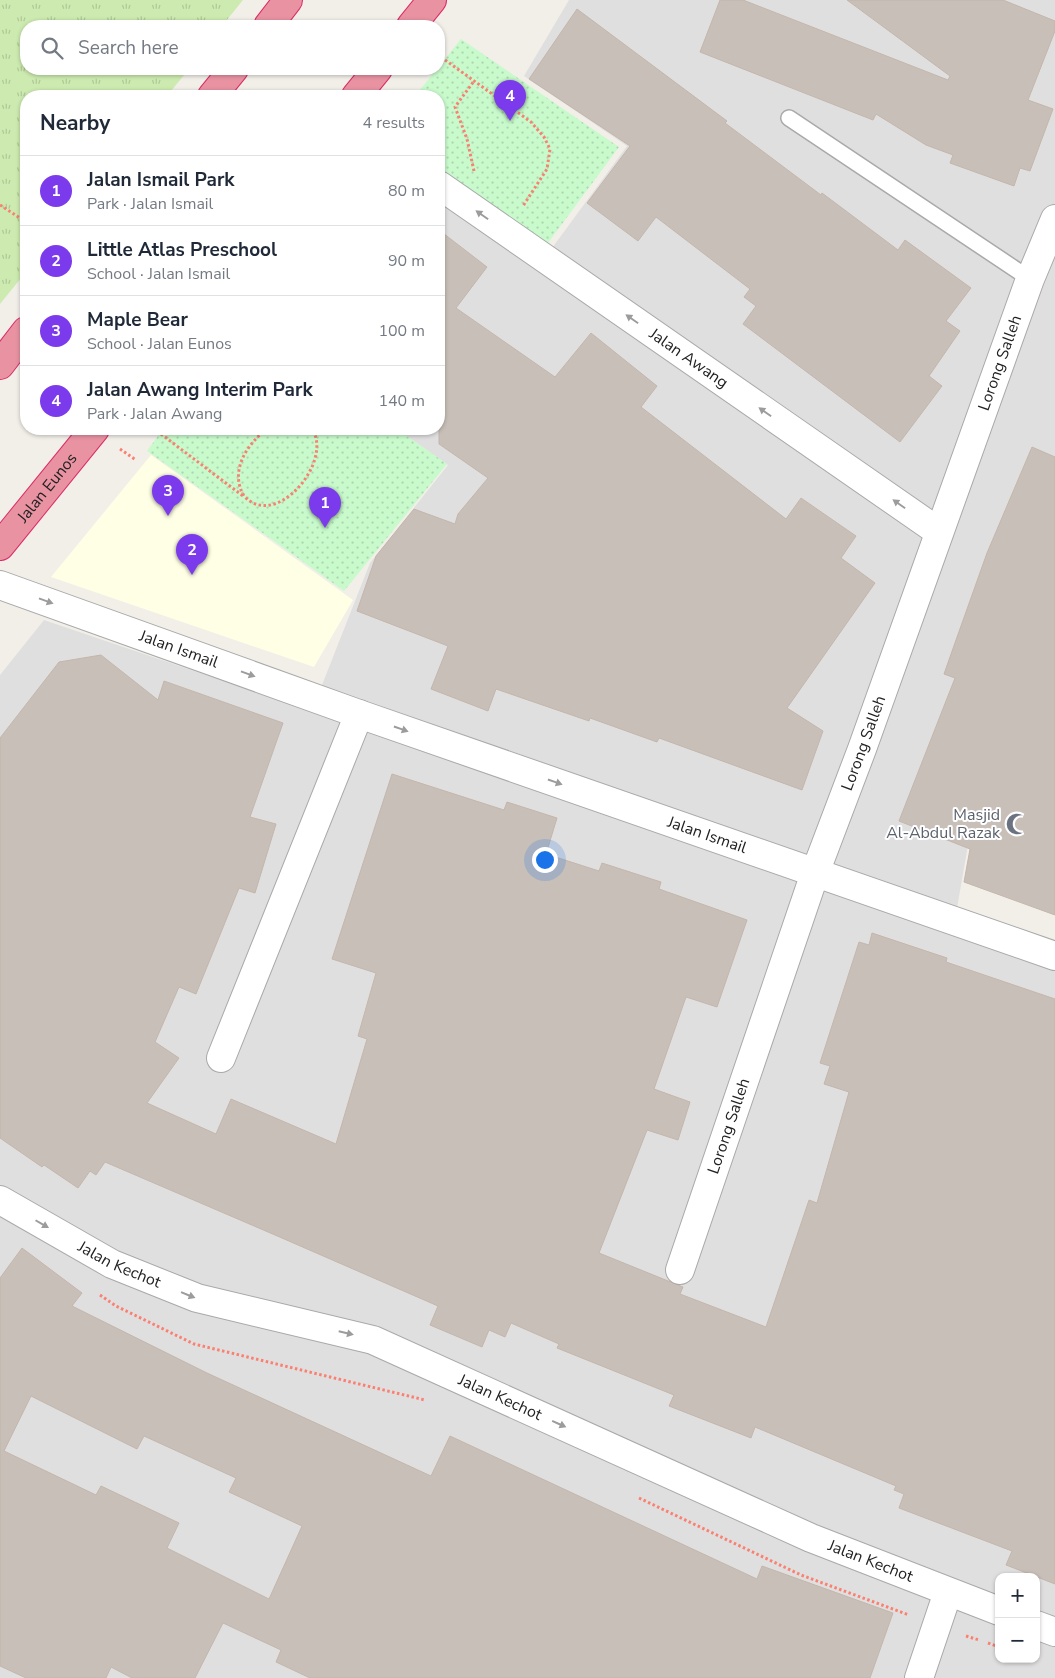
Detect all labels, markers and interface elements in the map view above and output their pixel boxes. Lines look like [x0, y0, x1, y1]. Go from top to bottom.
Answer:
search box [20, 20, 445, 75]
icon: search [38, 34, 66, 62]
text: Search here [78, 35, 179, 61]
pin: 4 [494, 80, 526, 121]
text: Nearby [40, 109, 110, 137]
text: 4 results [363, 112, 425, 134]
text: Jalan Ismail Park [87, 167, 235, 193]
text: 1 [51, 180, 61, 202]
text: 80 m [388, 180, 425, 202]
text: Park · Jalan Ismail [87, 193, 213, 215]
one-way arrow [476, 210, 489, 220]
text: Little Atlas Preschool [87, 237, 277, 263]
text: 2 [51, 250, 61, 272]
text: 90 m [388, 250, 425, 272]
text: School · Jalan Ismail [87, 263, 230, 285]
text: Maple Bear [87, 307, 188, 333]
street label: Lorong Salleh [973, 312, 1027, 414]
one-way arrow [625, 314, 639, 324]
text: 3 [51, 320, 61, 342]
text: 100 m [378, 320, 425, 342]
street label: Jalan Awang [644, 323, 733, 393]
text: School · Jalan Eunos [87, 333, 232, 355]
text: Jalan Awang Interim Park [87, 377, 313, 403]
text: 4 [51, 390, 61, 412]
text: 140 m [378, 390, 425, 412]
text: Park · Jalan Awang [87, 403, 222, 425]
one-way arrow [759, 407, 772, 417]
street label: Jalan Eunos [12, 448, 82, 528]
pin: 3 [152, 475, 184, 516]
pin: 1 [309, 487, 341, 528]
one-way arrow [892, 499, 906, 509]
pin: 2 [176, 534, 208, 575]
one-way arrow [39, 597, 54, 605]
street label: Jalan Ismail [135, 625, 222, 674]
one-way arrow [241, 670, 256, 678]
street label: Lorong Salleh [836, 692, 891, 794]
one-way arrow [394, 725, 409, 733]
one-way arrow [547, 779, 562, 786]
place label: Masjid Al-Abdul Razak [886, 804, 1001, 844]
street label: Jalan Ismail [664, 811, 750, 859]
mosque icon: Masjid Al-Abdul Razak [1004, 811, 1030, 837]
your location [532, 847, 558, 873]
street label: Lorong Salleh [702, 1075, 755, 1177]
one-way arrow [36, 1219, 49, 1228]
street label: Jalan Kechot [73, 1235, 164, 1294]
one-way arrow [181, 1291, 195, 1299]
one-way arrow [338, 1329, 353, 1337]
street label: Jalan Kechot [454, 1369, 546, 1426]
one-way arrow [552, 1421, 566, 1429]
street label: Jalan Kechot [824, 1534, 917, 1588]
map controls [995, 1573, 1040, 1663]
button: + [995, 1573, 1040, 1618]
button: − [995, 1618, 1040, 1663]

